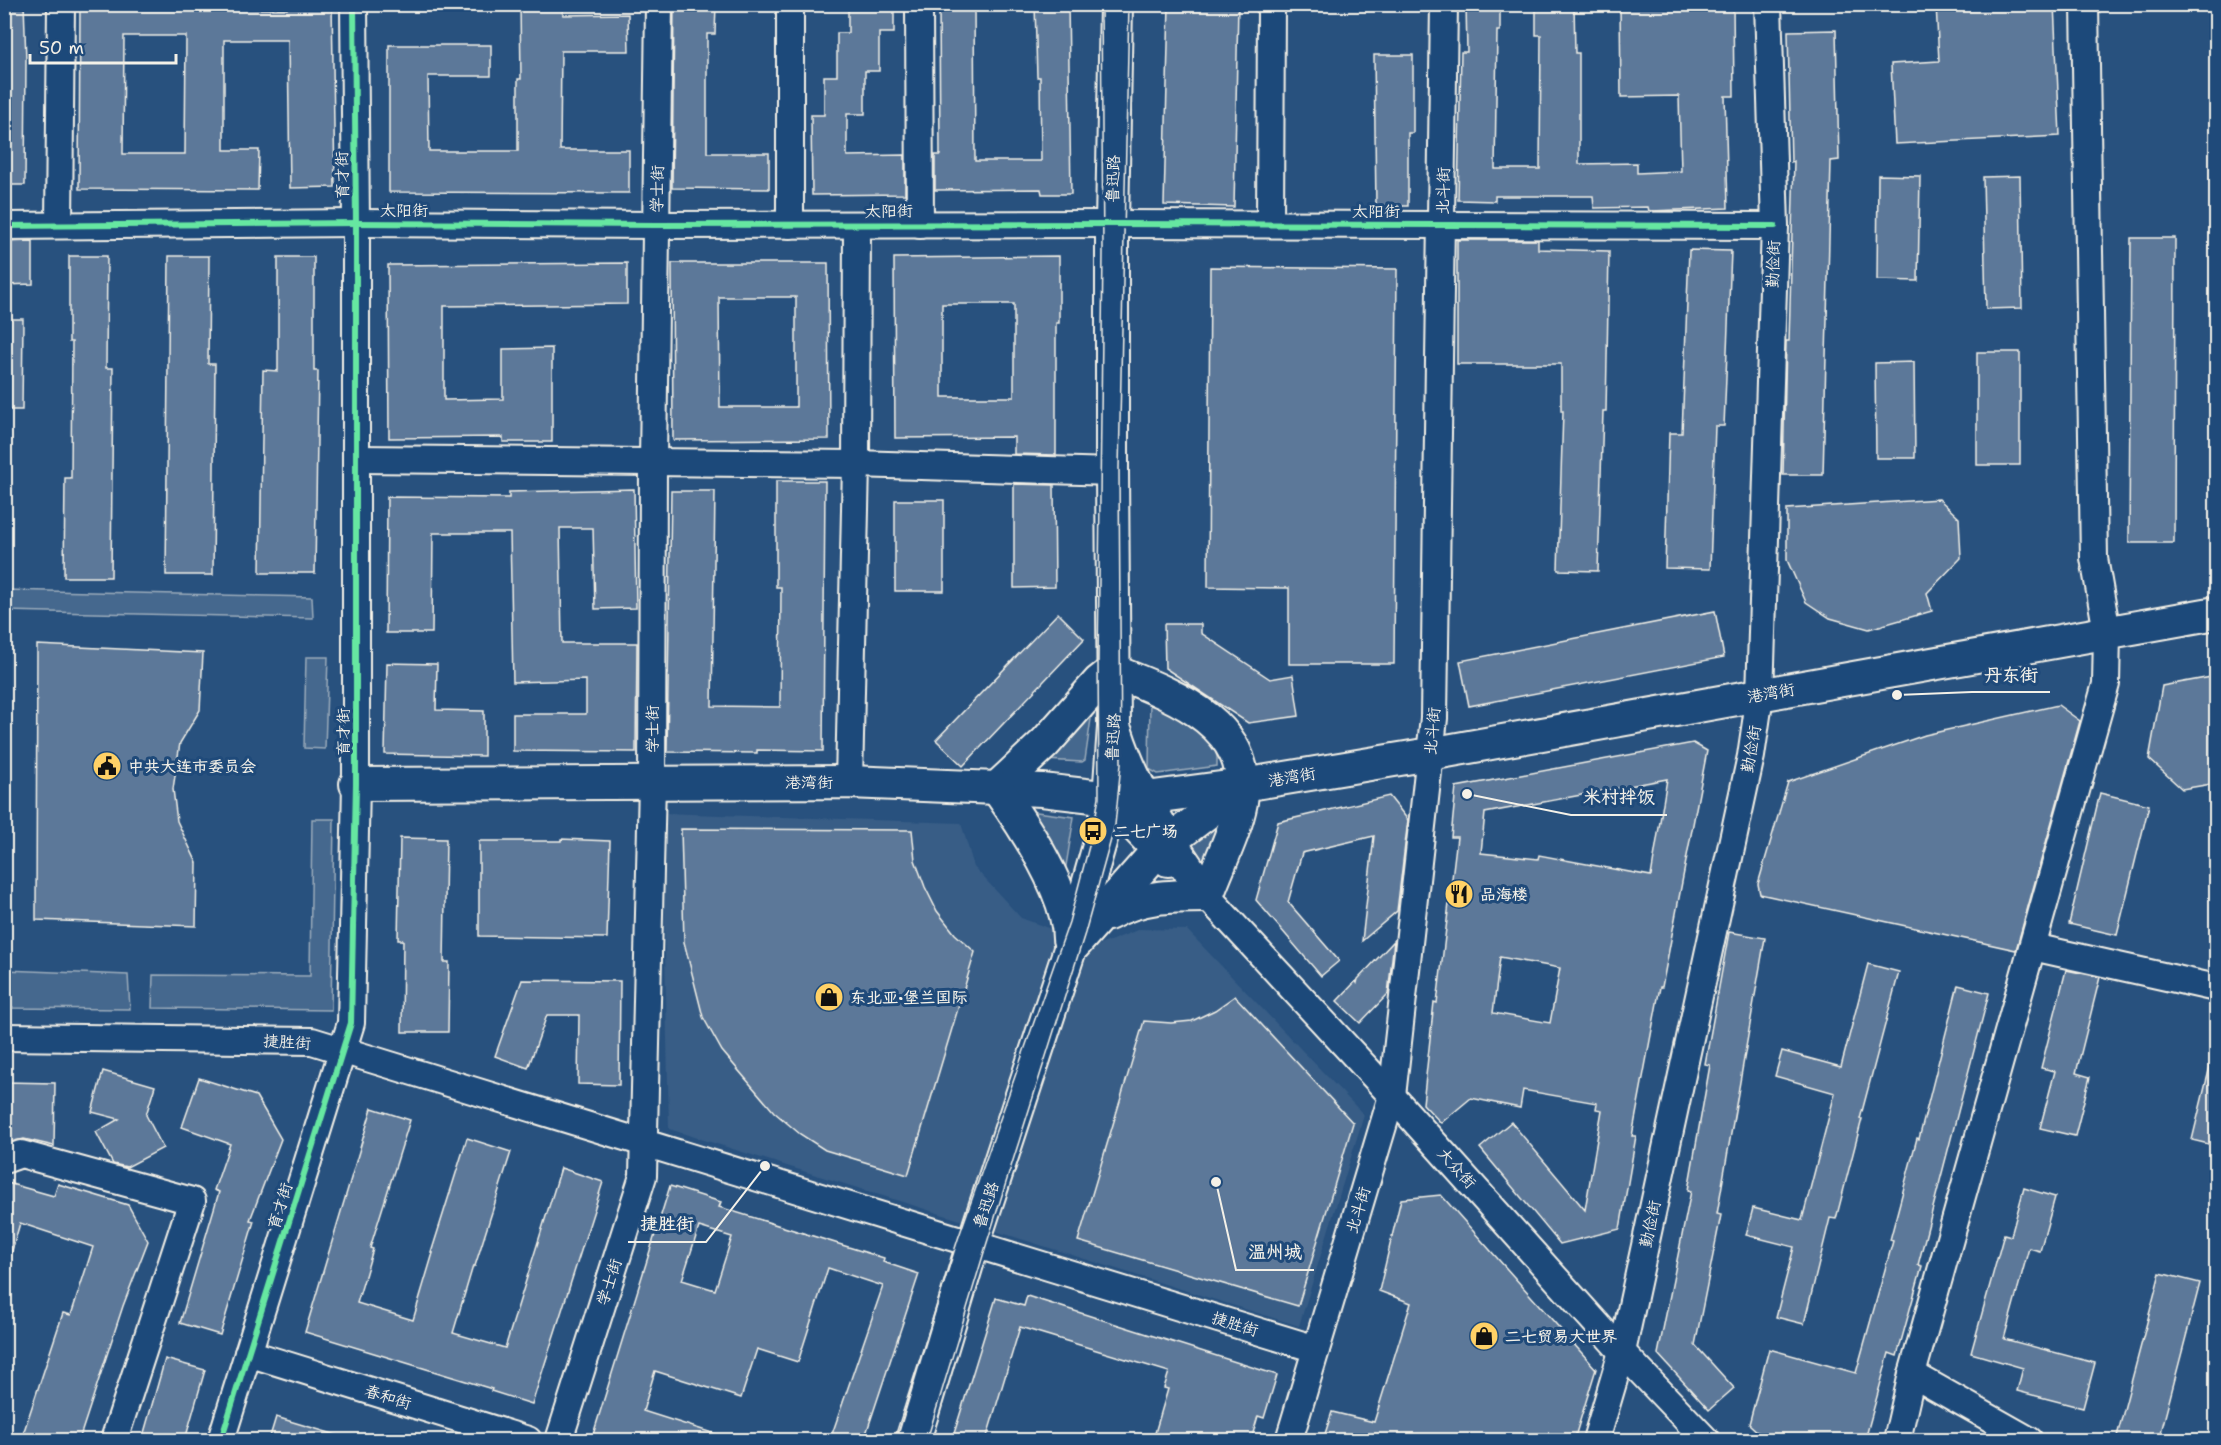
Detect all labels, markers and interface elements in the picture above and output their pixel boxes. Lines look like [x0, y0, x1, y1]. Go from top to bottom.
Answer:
scale bar [30, 27, 176, 65]
text: 50 m [39, 36, 84, 60]
street label: 育才街 [331, 151, 353, 199]
street label: 鲁迅路 [1102, 155, 1124, 203]
street label: 学士街 [646, 165, 668, 213]
street label: 北斗街 [1432, 167, 1454, 215]
street label: 太阳街 [380, 200, 428, 221]
street label: 太阳街 [865, 200, 913, 222]
street label: 太阳街 [1352, 201, 1400, 222]
street label: 勤俭街 [1762, 240, 1784, 288]
callout: 丹东街 [1972, 656, 2050, 692]
text: 丹东街 [1984, 663, 2038, 687]
street label: 港湾街 [1746, 678, 1796, 708]
street label: 学士街 [642, 705, 663, 753]
street label: 北斗街 [1419, 706, 1445, 756]
street label: 育才街 [333, 708, 354, 756]
street label: 鲁迅路 [1101, 712, 1125, 762]
street label: 勤俭街 [1736, 724, 1766, 774]
public building icon: 中共大连市委员会 [91, 750, 123, 782]
place label: 中共大连市委员会 [128, 756, 256, 777]
street label: 港湾街 [1267, 762, 1317, 792]
street label: 港湾街 [785, 772, 833, 793]
callout: 米村拌饭 [1571, 779, 1667, 815]
text: 米村拌饭 [1583, 785, 1655, 809]
bus stop icon: 二七广场 [1077, 815, 1109, 847]
place label: 二七广场 [1114, 821, 1178, 842]
restaurant icon: 品海楼 [1443, 878, 1475, 910]
place label: 品海楼 [1480, 884, 1528, 905]
shop icon: 东北亚·堡兰国际 [813, 981, 845, 1013]
place label: 东北亚·堡兰国际 [850, 987, 968, 1008]
street label: 捷胜街 [262, 1030, 312, 1054]
street label: 大众街 [1433, 1143, 1481, 1193]
street label: 鲁迅路 [969, 1179, 1003, 1231]
street label: 育才街 [263, 1180, 297, 1232]
street label: 北斗街 [1341, 1184, 1375, 1236]
street label: 勤俭街 [1635, 1198, 1665, 1250]
callout: 捷胜街 [628, 1206, 706, 1242]
text: 捷胜街 [640, 1212, 694, 1236]
callout: 温州城 [1236, 1234, 1314, 1270]
text: 温州城 [1248, 1240, 1302, 1264]
street label: 学士街 [592, 1256, 626, 1308]
street label: 捷胜街 [1209, 1307, 1261, 1341]
shop icon: 二七贸易大世界 [1468, 1320, 1500, 1352]
place label: 二七贸易大世界 [1505, 1326, 1617, 1347]
street label: 春和街 [362, 1380, 414, 1414]

